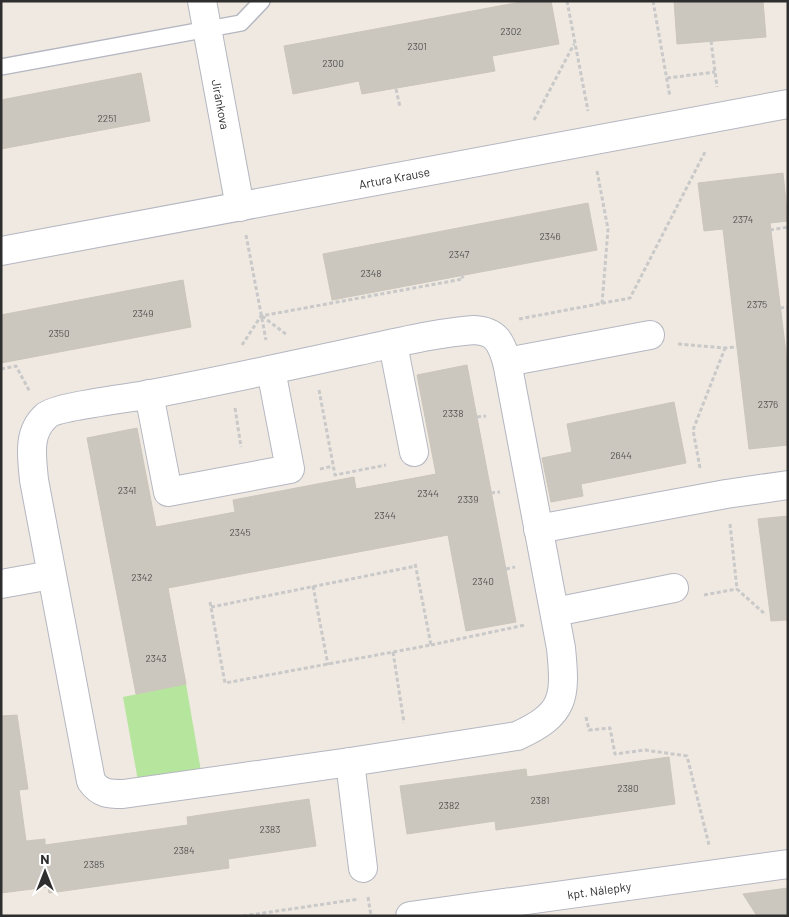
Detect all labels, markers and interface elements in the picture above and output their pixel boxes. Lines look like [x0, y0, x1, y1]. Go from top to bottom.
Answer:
house number: 2302 [500, 25, 522, 37]
house number: 2301 [407, 40, 427, 52]
house number: 2300 [322, 57, 344, 69]
street label: Jiránkova [210, 78, 233, 130]
house number: 2251 [97, 112, 117, 124]
street label: Artura Krause [358, 164, 431, 191]
house number: 2374 [733, 213, 753, 225]
house number: 2346 [539, 230, 561, 242]
house number: 2347 [449, 248, 469, 260]
house number: 2348 [360, 267, 382, 279]
house number: 2375 [747, 298, 767, 310]
house number: 2349 [132, 307, 154, 319]
house number: 2350 [48, 327, 70, 339]
house number: 2376 [758, 398, 778, 410]
house number: 2338 [443, 407, 463, 419]
house number: 2644 [610, 449, 632, 461]
house number: 2341 [118, 484, 136, 496]
house number: 2344 [417, 487, 439, 499]
house number: 2339 [458, 493, 478, 505]
house number: 2344 [374, 509, 396, 521]
house number: 2345 [229, 526, 251, 538]
house number: 2342 [131, 571, 153, 583]
house number: 2340 [472, 575, 494, 587]
house number: 2343 [145, 652, 167, 664]
house number: 2380 [617, 782, 639, 794]
house number: 2381 [531, 794, 549, 806]
house number: 2382 [438, 799, 460, 811]
house number: 2383 [260, 823, 280, 835]
house number: 2384 [173, 844, 195, 856]
north arrow [20, 847, 70, 897]
text: N [40, 850, 50, 867]
house number: 2385 [84, 858, 104, 870]
street label: kpt. Nálepky [566, 879, 633, 901]

